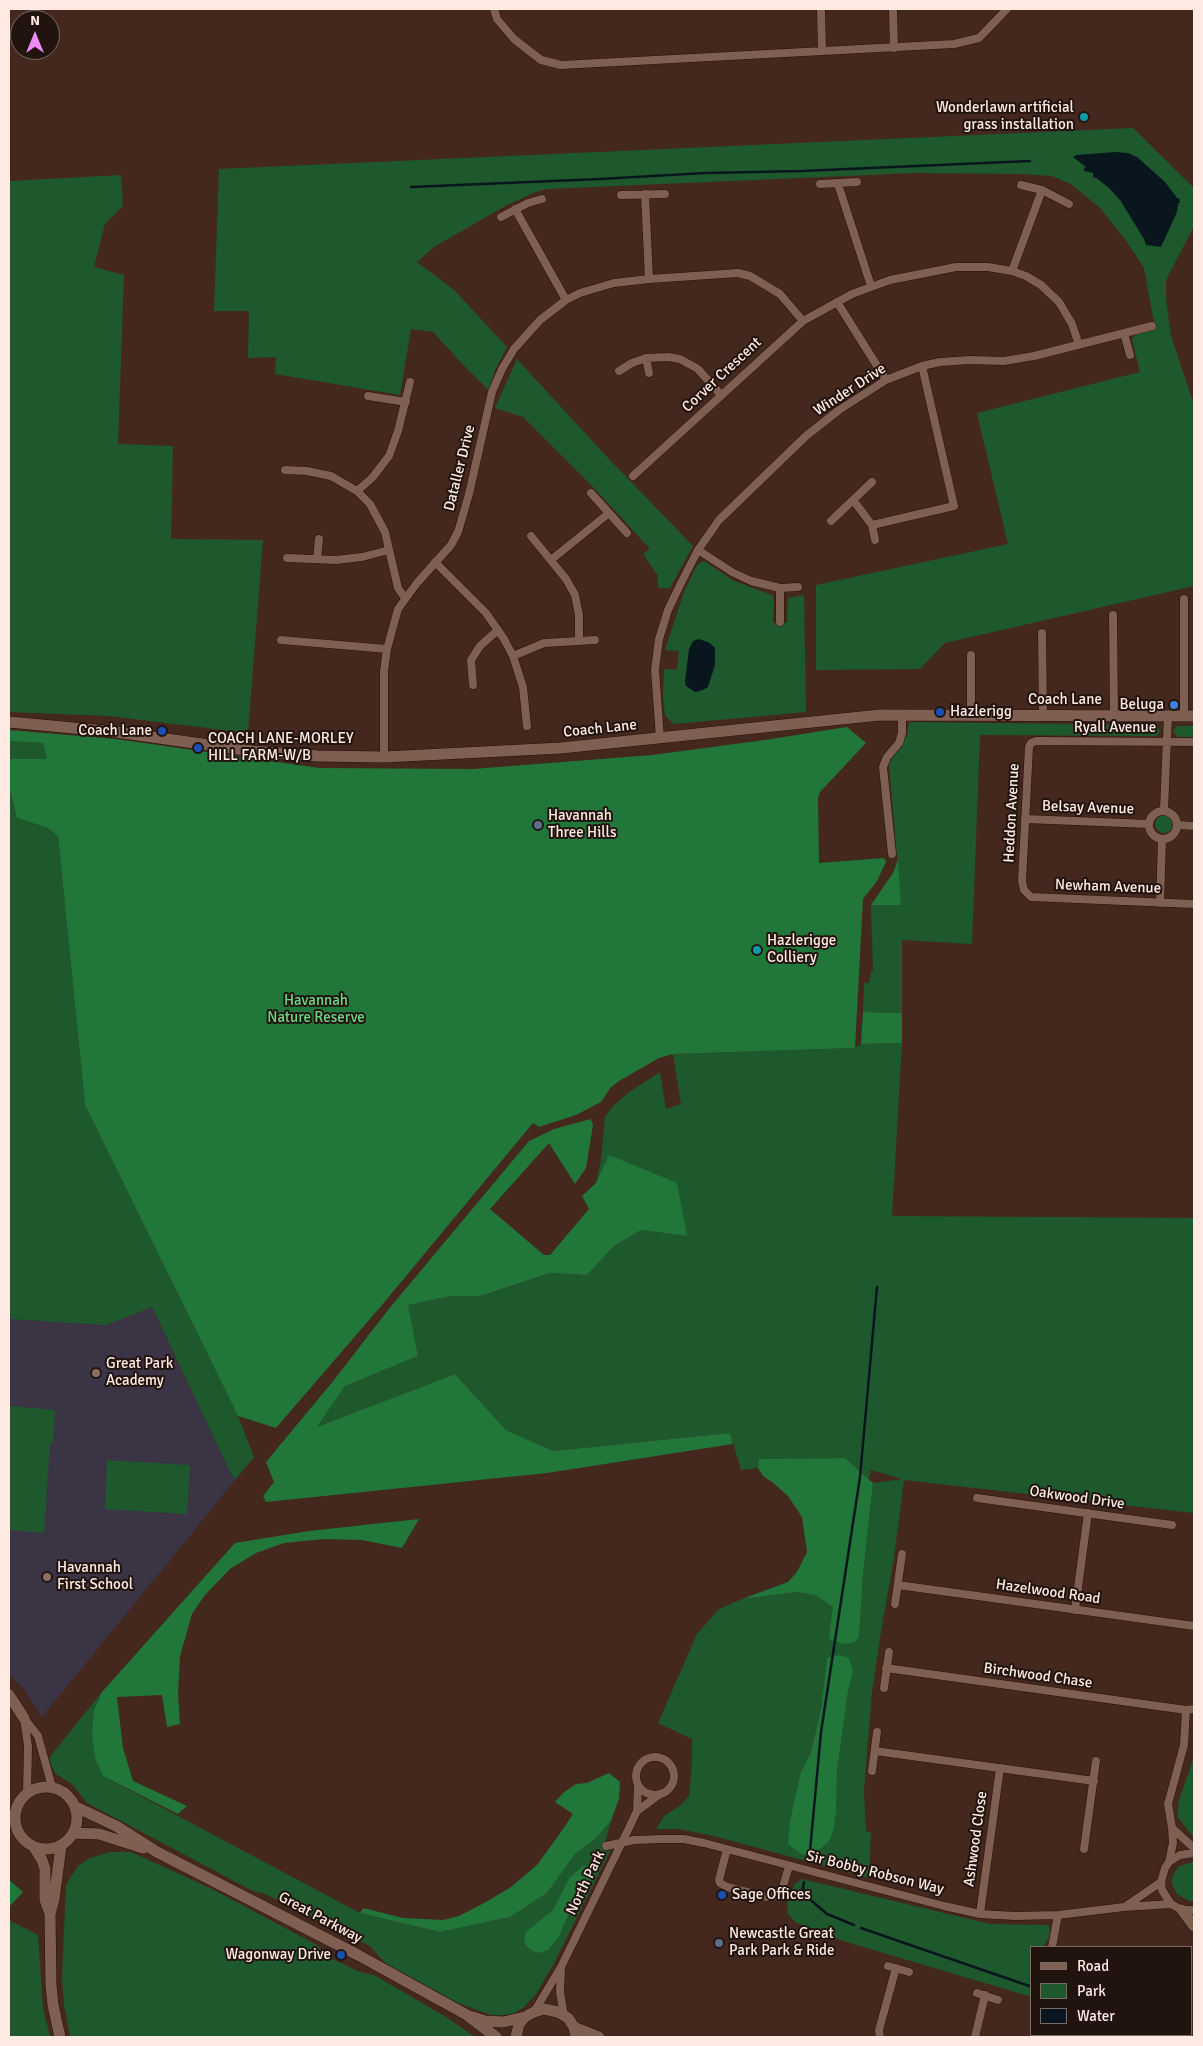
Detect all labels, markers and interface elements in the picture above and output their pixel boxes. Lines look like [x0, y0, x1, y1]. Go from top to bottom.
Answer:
north arrow [10, 10, 60, 60]
text: N [30, 12, 40, 29]
place label: Wonderlawn artificial grass installation [936, 99, 1074, 134]
marker: Wonderlawn artificial grass installation [1078, 111, 1090, 123]
street label: Corver Crescent [679, 334, 765, 416]
street label: Winder Drive [810, 360, 890, 420]
street label: Dataller Drive [441, 423, 479, 513]
street label: Coach Lane [1028, 691, 1102, 709]
place label: Beluga [1119, 696, 1164, 714]
marker: Beluga [1168, 699, 1180, 711]
place label: Hazlerigg [950, 703, 1012, 721]
marker: Hazlerigg [934, 706, 946, 718]
street label: Coach Lane [562, 716, 638, 742]
street label: Ryall Avenue [1074, 719, 1156, 737]
place label: Coach Lane [78, 722, 152, 740]
marker: Coach Lane [156, 725, 168, 737]
place label: COACH LANE-MORLEY HILL FARM-W/B [208, 730, 354, 765]
marker: COACH LANE-MORLEY HILL FARM-W/B [192, 742, 204, 754]
street label: Heddon Avenue [1000, 763, 1024, 863]
street label: Belsay Avenue [1042, 797, 1134, 819]
place label: Havannah Three Hills [548, 807, 616, 842]
marker: Havannah Three Hills [532, 819, 544, 831]
street label: Newham Avenue [1055, 876, 1161, 898]
place label: Hazlerigge Colliery [767, 932, 836, 967]
marker: Hazlerigge Colliery [751, 944, 763, 956]
park label: Havannah Nature Reserve [267, 992, 365, 1027]
place label: Great Park Academy [106, 1355, 173, 1390]
marker: Great Park Academy [90, 1367, 102, 1379]
street label: Oakwood Drive [1028, 1482, 1126, 1514]
place label: Havannah First School [57, 1559, 133, 1594]
marker: Havannah First School [41, 1571, 53, 1583]
street label: Hazelwood Road [994, 1576, 1102, 1608]
street label: Birchwood Chase [982, 1659, 1094, 1693]
street label: Ashwood Close [960, 1790, 992, 1888]
street label: Sir Bobby Robson Way [804, 1847, 946, 1899]
street label: North Park [563, 1848, 609, 1918]
place label: Sage Offices [732, 1886, 811, 1904]
street label: Great Parkway [275, 1888, 365, 1948]
marker: Sage Offices [716, 1889, 728, 1901]
place label: Newcastle Great Park Park & Ride [729, 1925, 834, 1960]
marker: Newcastle Great Park Park & Ride [713, 1937, 725, 1949]
place label: Wagonway Drive [226, 1946, 331, 1964]
legend [1030, 1946, 1193, 2036]
marker: Wagonway Drive [335, 1949, 347, 1961]
text: Road [1077, 1957, 1109, 1975]
text: Park [1077, 1982, 1106, 2000]
text: Water [1077, 2007, 1115, 2025]

